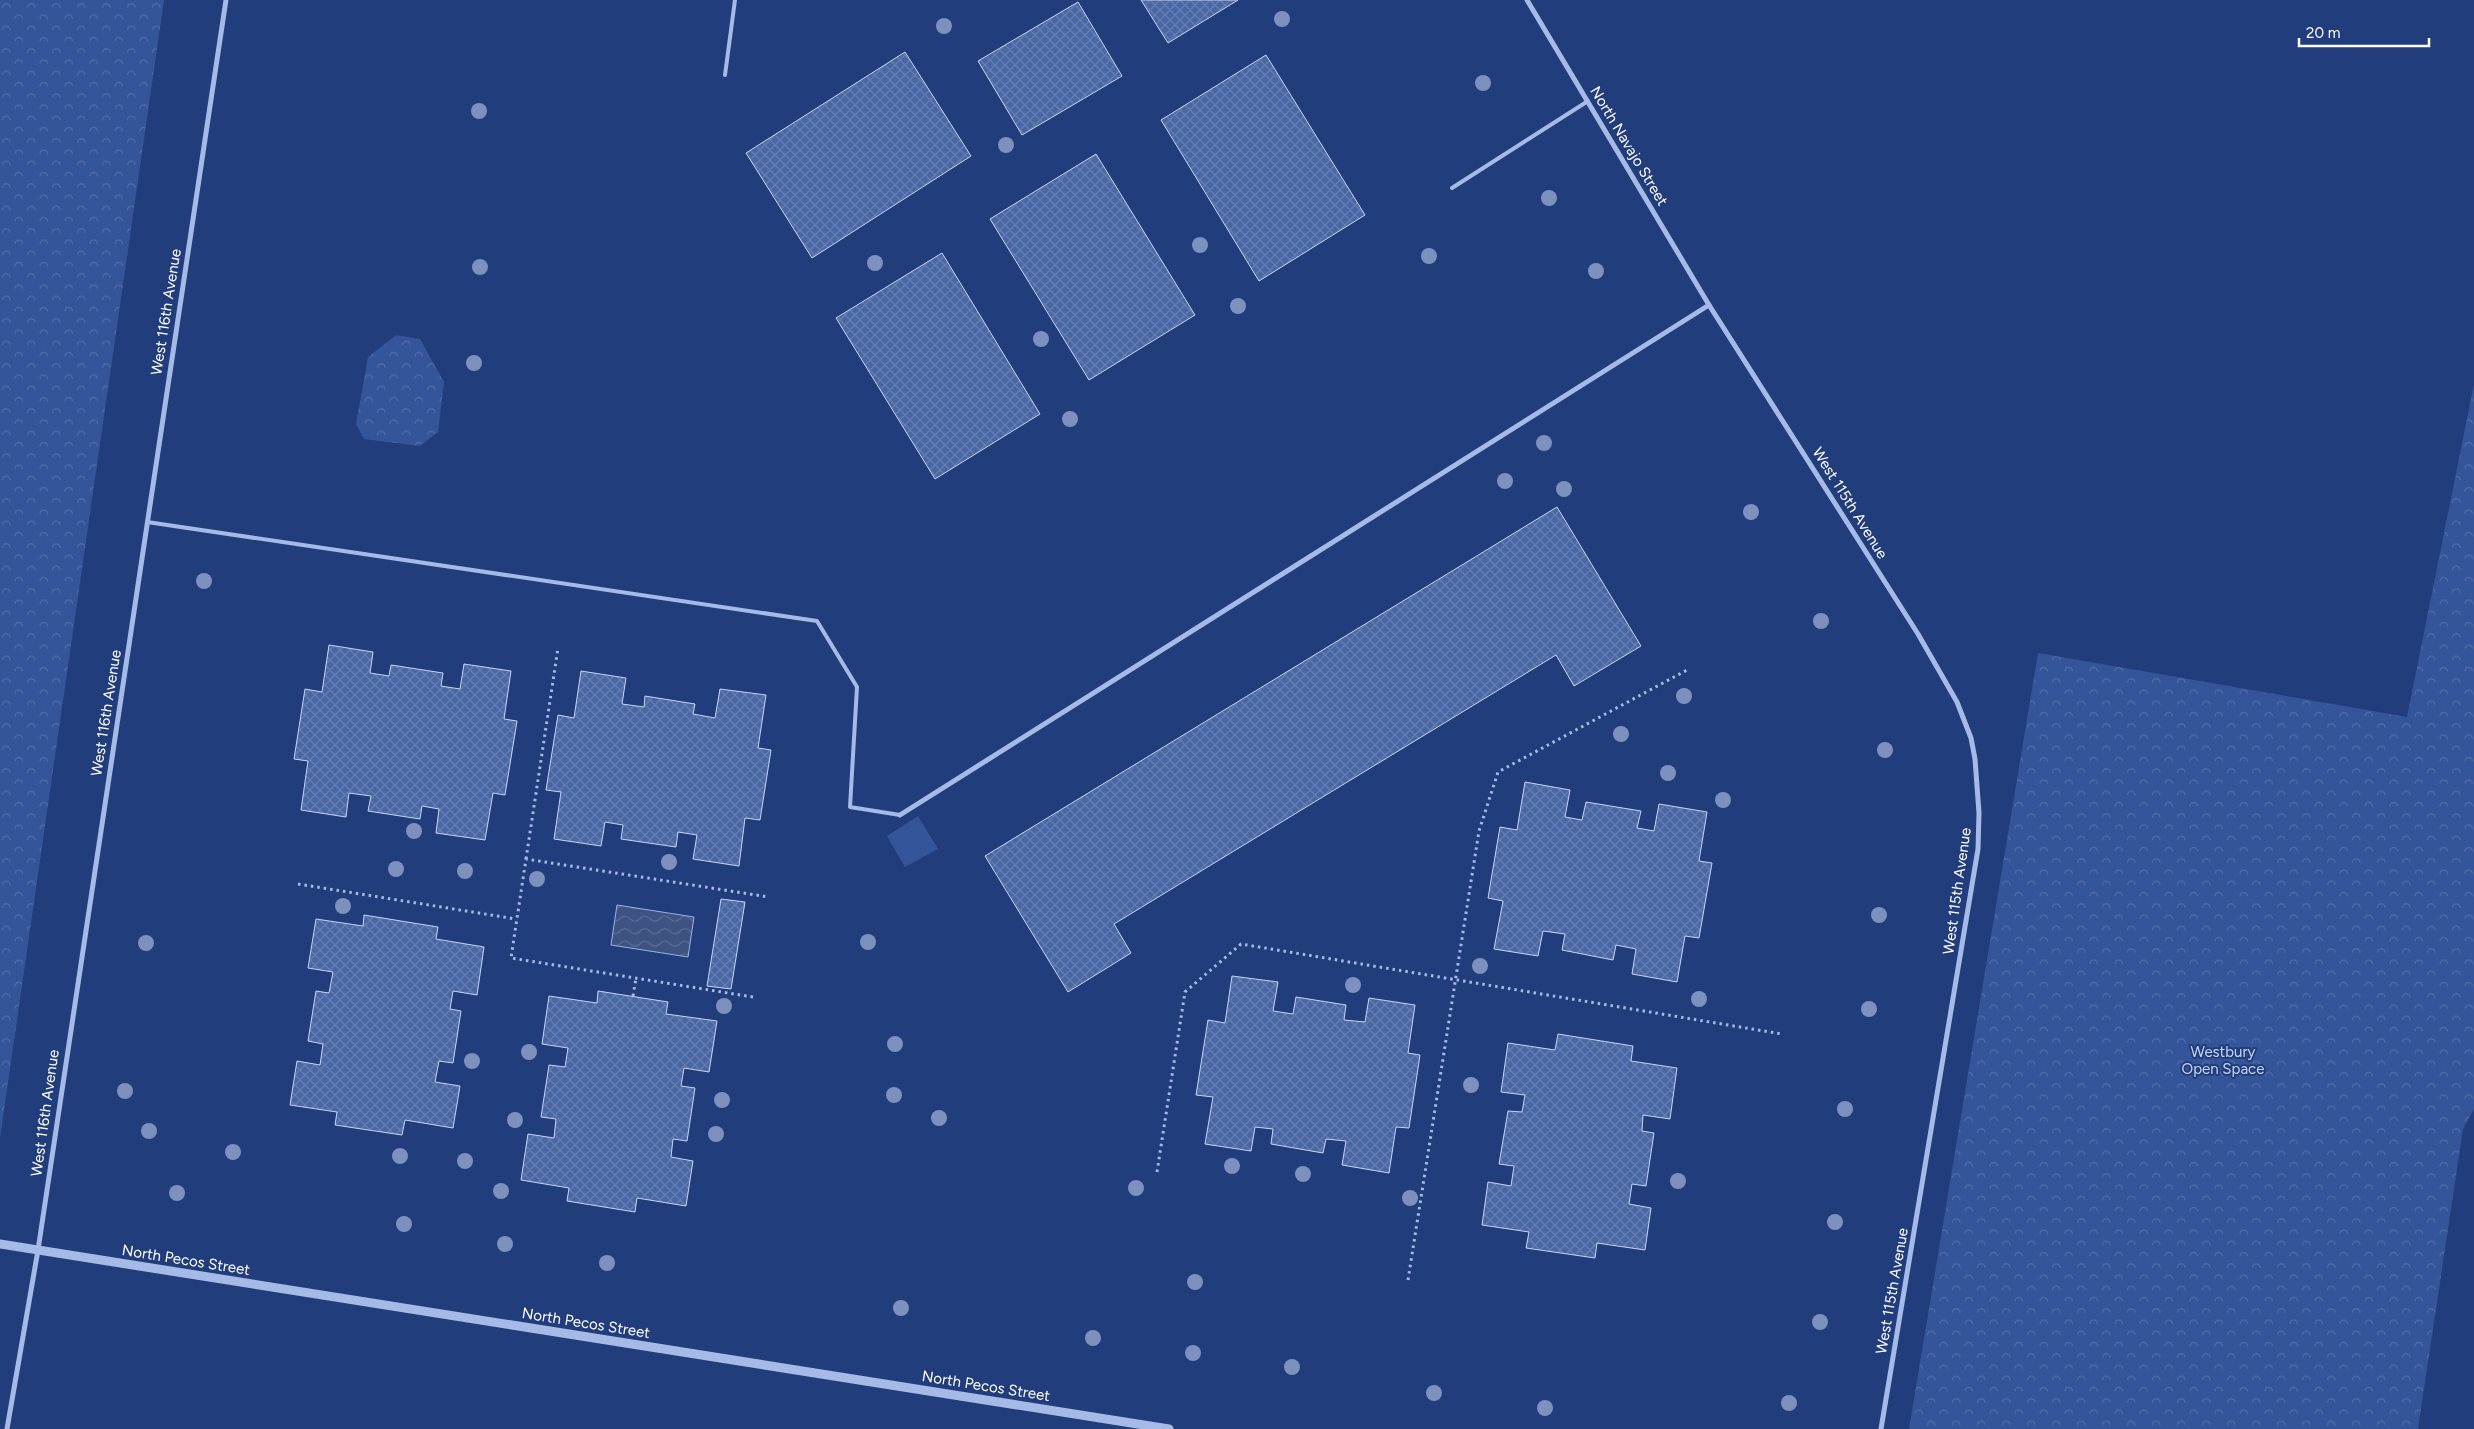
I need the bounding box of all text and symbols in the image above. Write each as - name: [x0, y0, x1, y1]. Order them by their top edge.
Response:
- scale bar: [2299, 15, 2429, 47]
- text: 20 m: [2306, 24, 2340, 42]
- street label: North Navajo Street: [1586, 83, 1672, 209]
- street label: West 116th Avenue: [147, 248, 185, 376]
- street label: West 115th Avenue: [1808, 444, 1892, 562]
- street label: West 116th Avenue: [87, 649, 125, 777]
- street label: West 115th Avenue: [1939, 826, 1975, 956]
- park label: Westbury Open Space: [2182, 1043, 2264, 1078]
- street label: West 116th Avenue: [27, 1049, 63, 1177]
- street label: West 115th Avenue: [1872, 1226, 1912, 1356]
- street label: North Pecos Street: [121, 1241, 252, 1279]
- street label: North Pecos Street: [521, 1304, 652, 1342]
- street label: North Pecos Street: [921, 1367, 1052, 1405]

